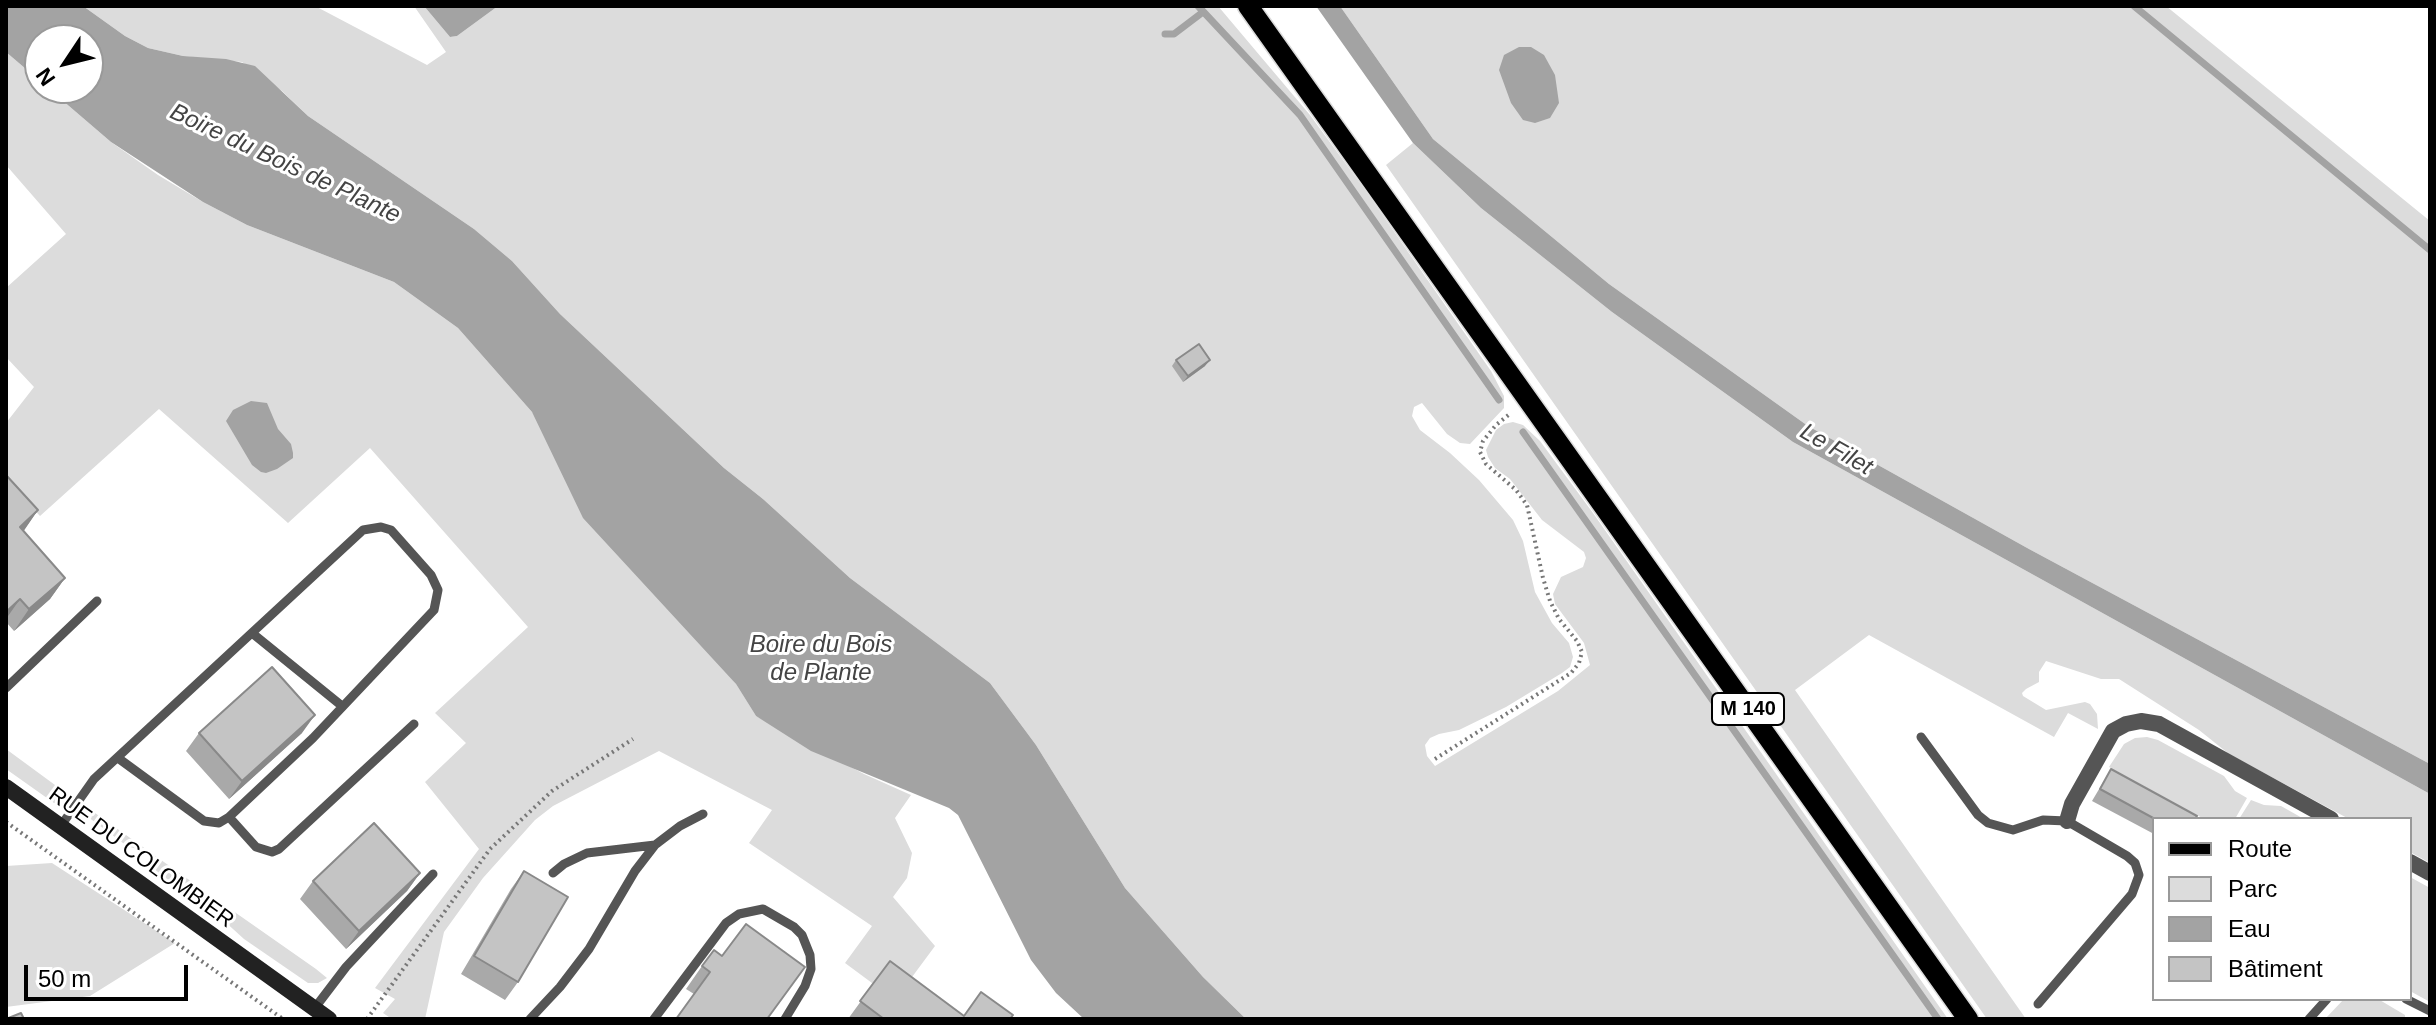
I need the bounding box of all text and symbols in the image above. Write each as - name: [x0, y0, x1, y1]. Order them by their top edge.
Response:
- north arrow: [24, 24, 104, 104]
- text: N: [31, 63, 60, 91]
- water label: Boire du Bois de Plante: [165, 98, 405, 230]
- water label: Le Filet: [1795, 418, 1877, 482]
- water label: Boire du Bois de Plante: [750, 631, 892, 687]
- road number: M 140: [1712, 693, 1784, 725]
- street label: RUE DU COLOMBIER: [43, 782, 239, 934]
- legend: [2152, 817, 2412, 1001]
- text: Route: [2228, 835, 2292, 862]
- text: Parc: [2228, 875, 2277, 902]
- text: Eau: [2228, 915, 2271, 942]
- scale bar: [28, 949, 192, 999]
- text: Bâtiment: [2228, 955, 2323, 982]
- text: 50 m: [38, 965, 91, 992]

